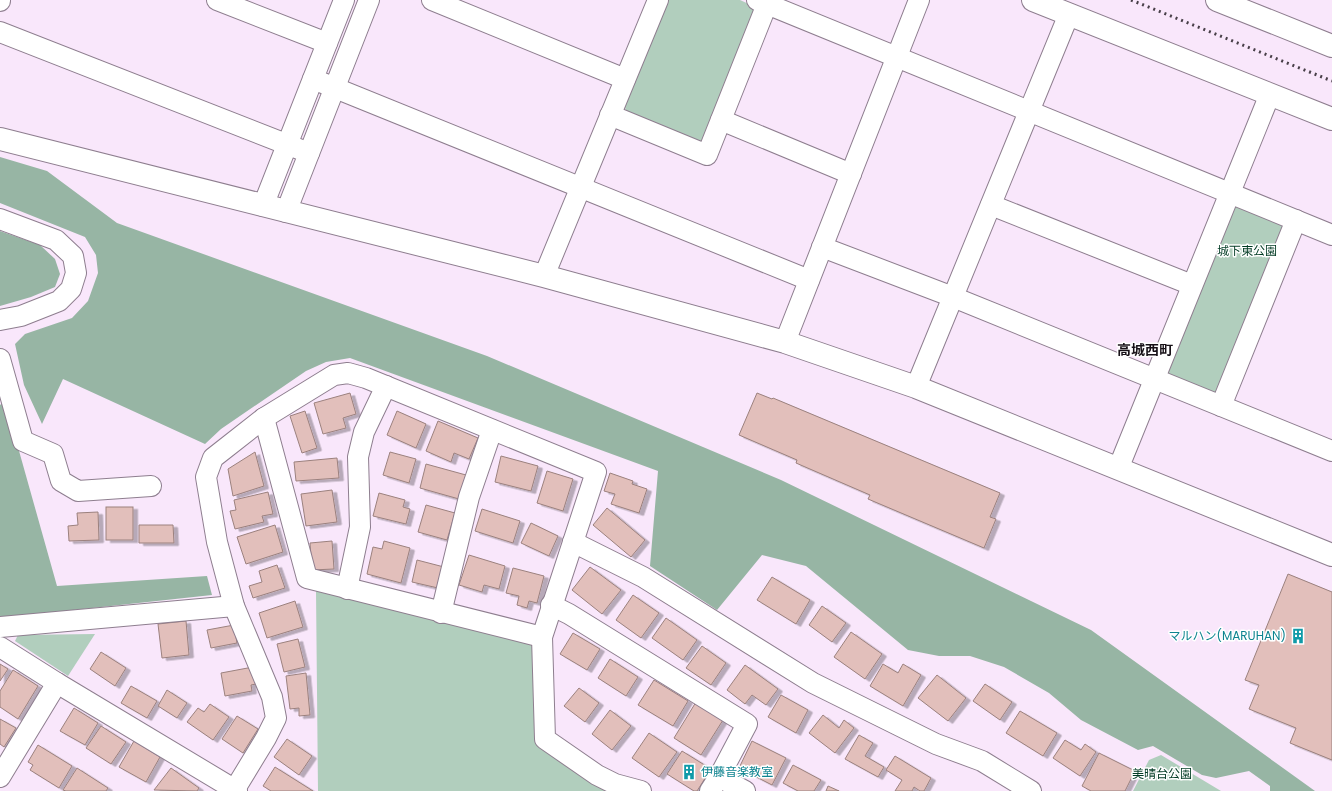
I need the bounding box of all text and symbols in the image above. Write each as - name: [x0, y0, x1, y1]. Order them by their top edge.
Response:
- park label: 城下東公園: [1217, 242, 1277, 259]
- district label: 高城西町: [1117, 340, 1173, 360]
- place label: マルハン(MARUHAN): [1168, 627, 1286, 644]
- building icon: マルハン(MARUHAN): [1289, 627, 1307, 645]
- building icon: 伊藤音楽教室: [680, 763, 698, 781]
- place label: 伊藤音楽教室: [701, 763, 773, 780]
- park label: 美晴台公園: [1132, 765, 1192, 782]

